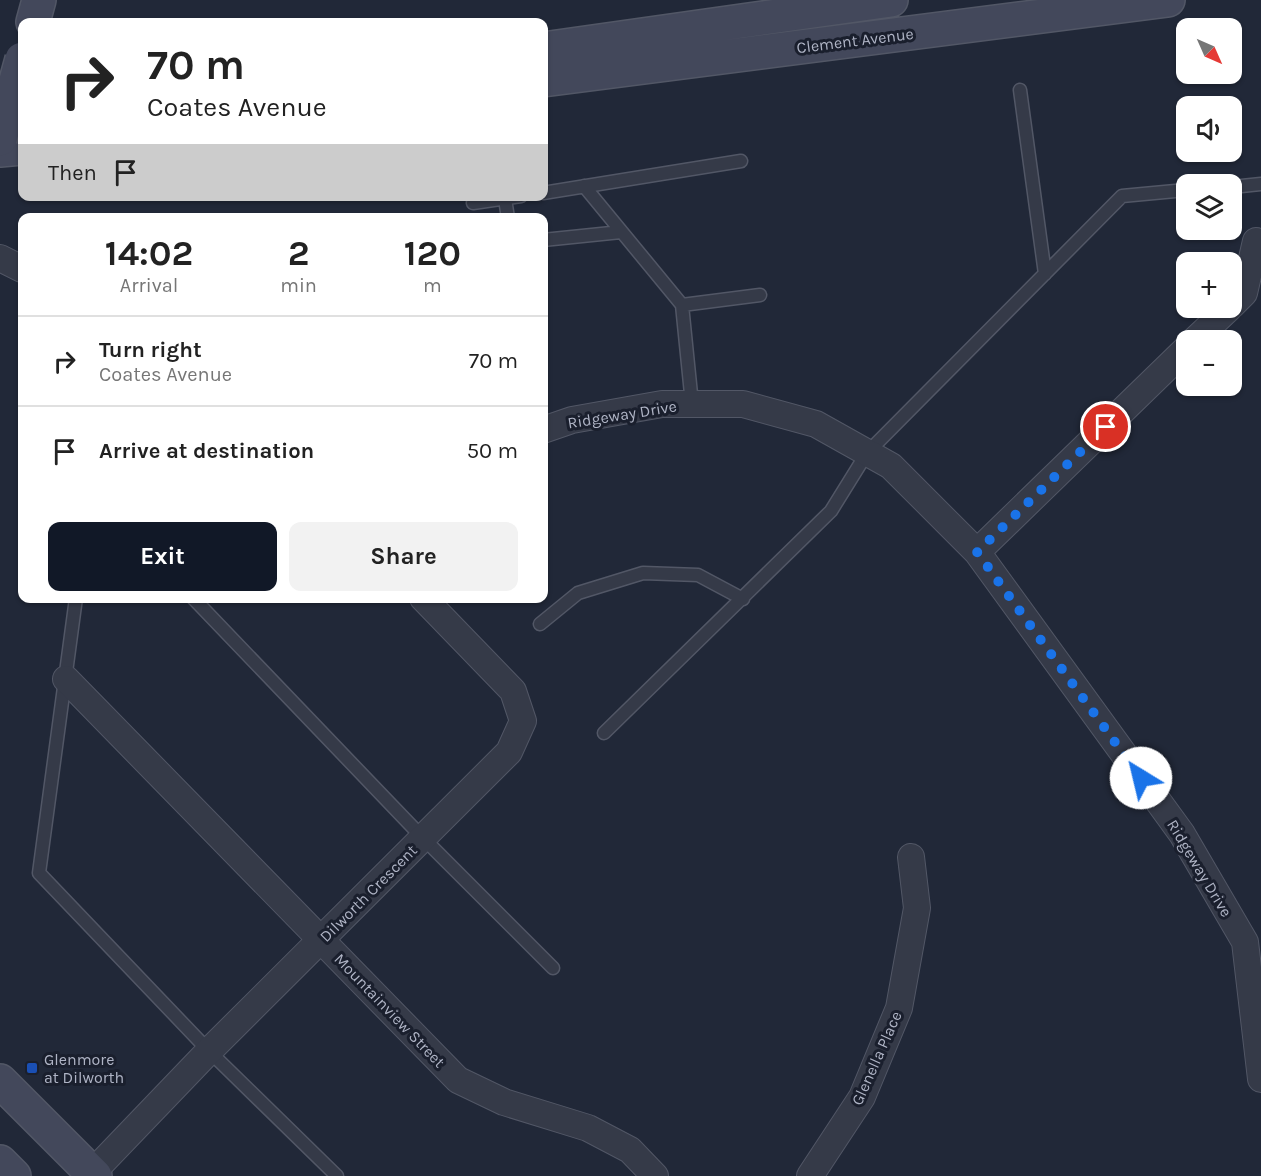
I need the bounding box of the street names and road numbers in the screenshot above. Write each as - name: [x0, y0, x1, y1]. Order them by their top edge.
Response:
- street label: Clement Avenue: [795, 24, 915, 57]
- street label: Ridgeway Drive: [566, 396, 678, 433]
- street label: Ridgeway Drive: [1163, 816, 1236, 920]
- street label: Dilworth Crescent: [316, 841, 421, 946]
- street label: Mountainview Street: [330, 949, 449, 1071]
- street label: Glenella Place: [847, 1008, 906, 1108]

